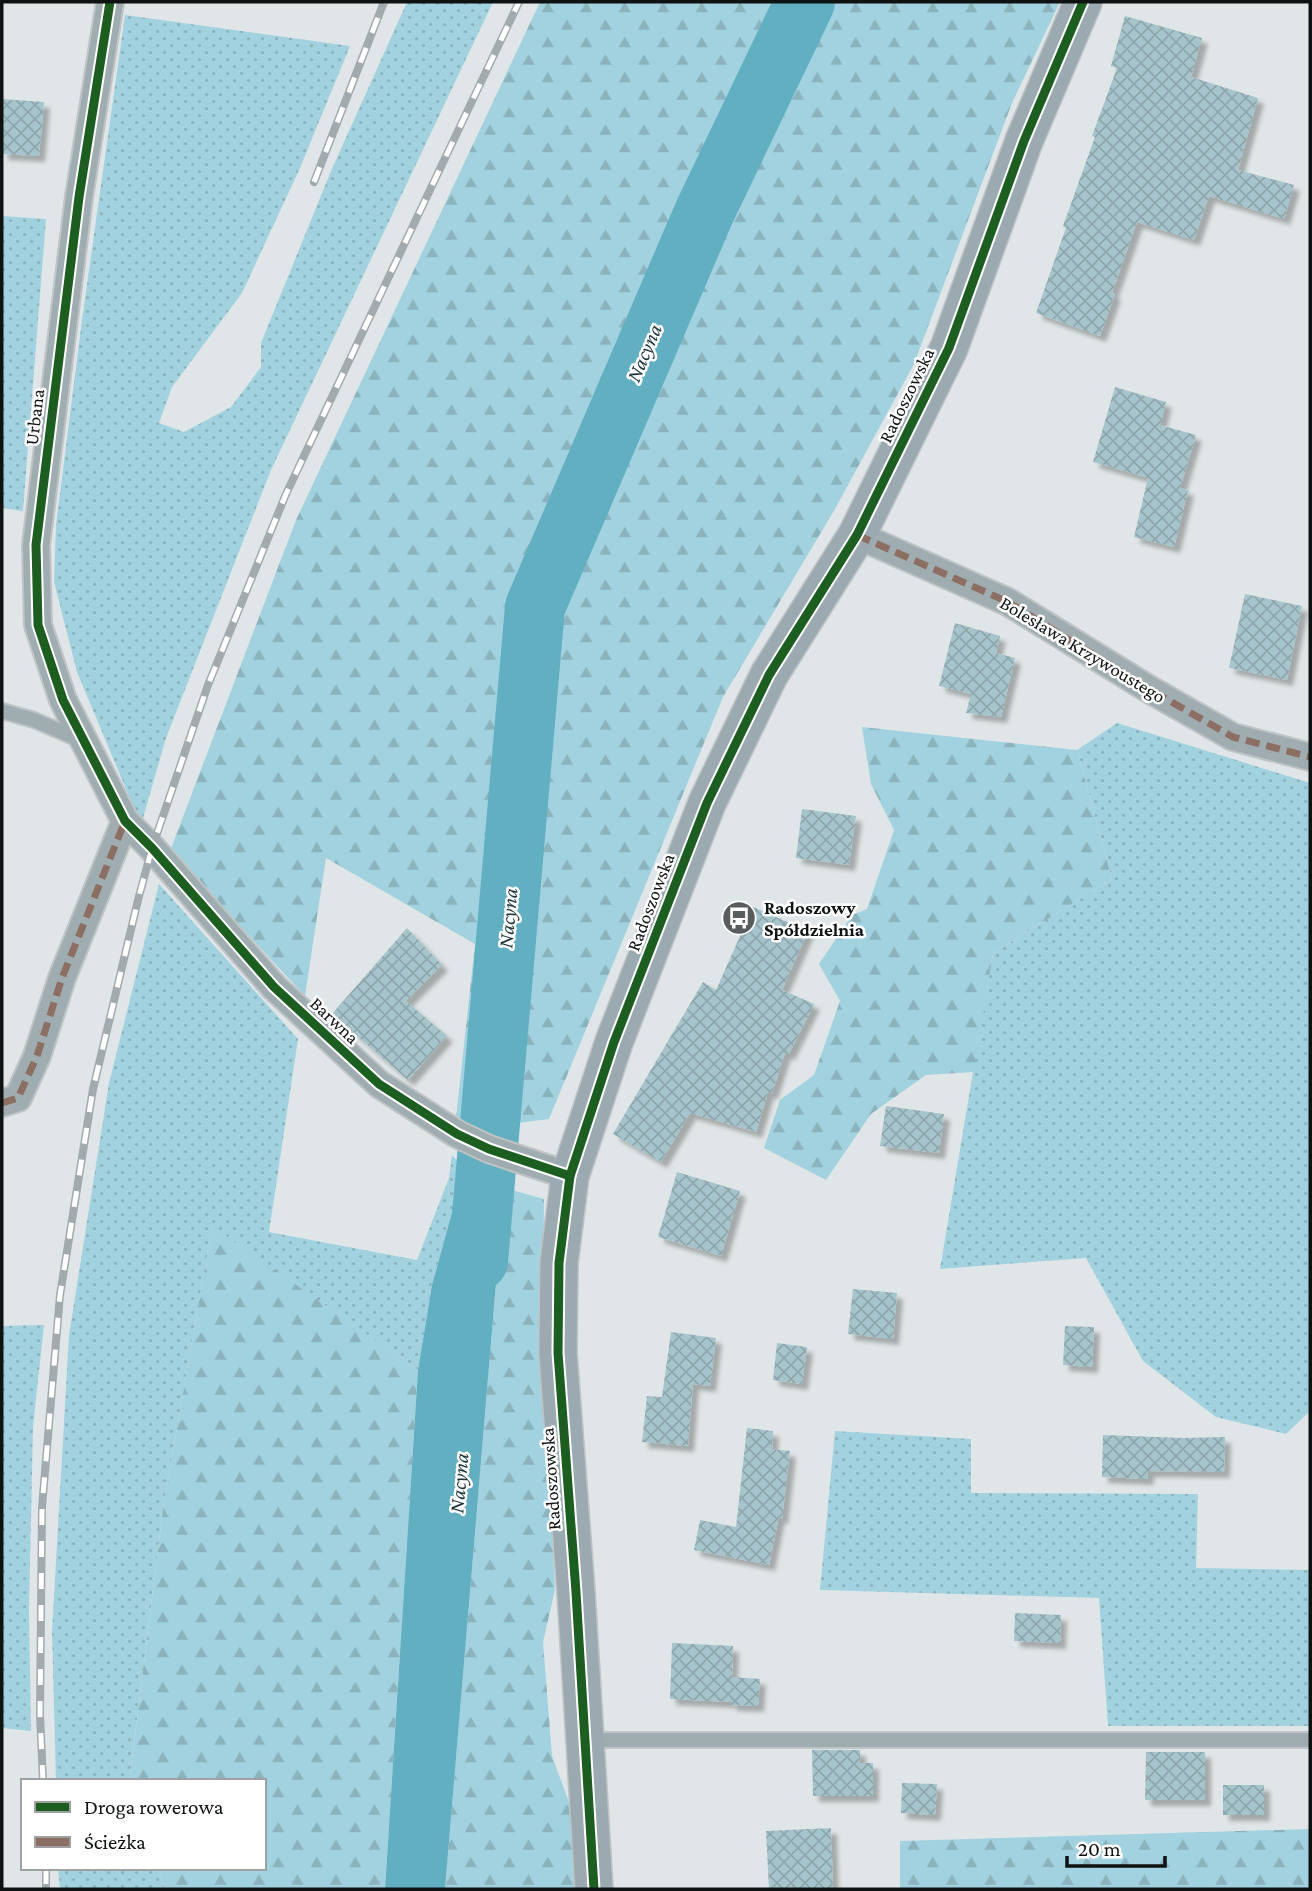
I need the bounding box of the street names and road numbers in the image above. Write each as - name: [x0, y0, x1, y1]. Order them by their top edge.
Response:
- street label: Radoszowska: [875, 344, 938, 446]
- street label: Urbana: [21, 388, 48, 446]
- street label: Bolesława Krzywoustego: [996, 592, 1169, 707]
- street label: Radoszowska: [622, 850, 679, 954]
- street label: Barwna: [306, 993, 364, 1048]
- street label: Radoszowska: [536, 1427, 565, 1531]

